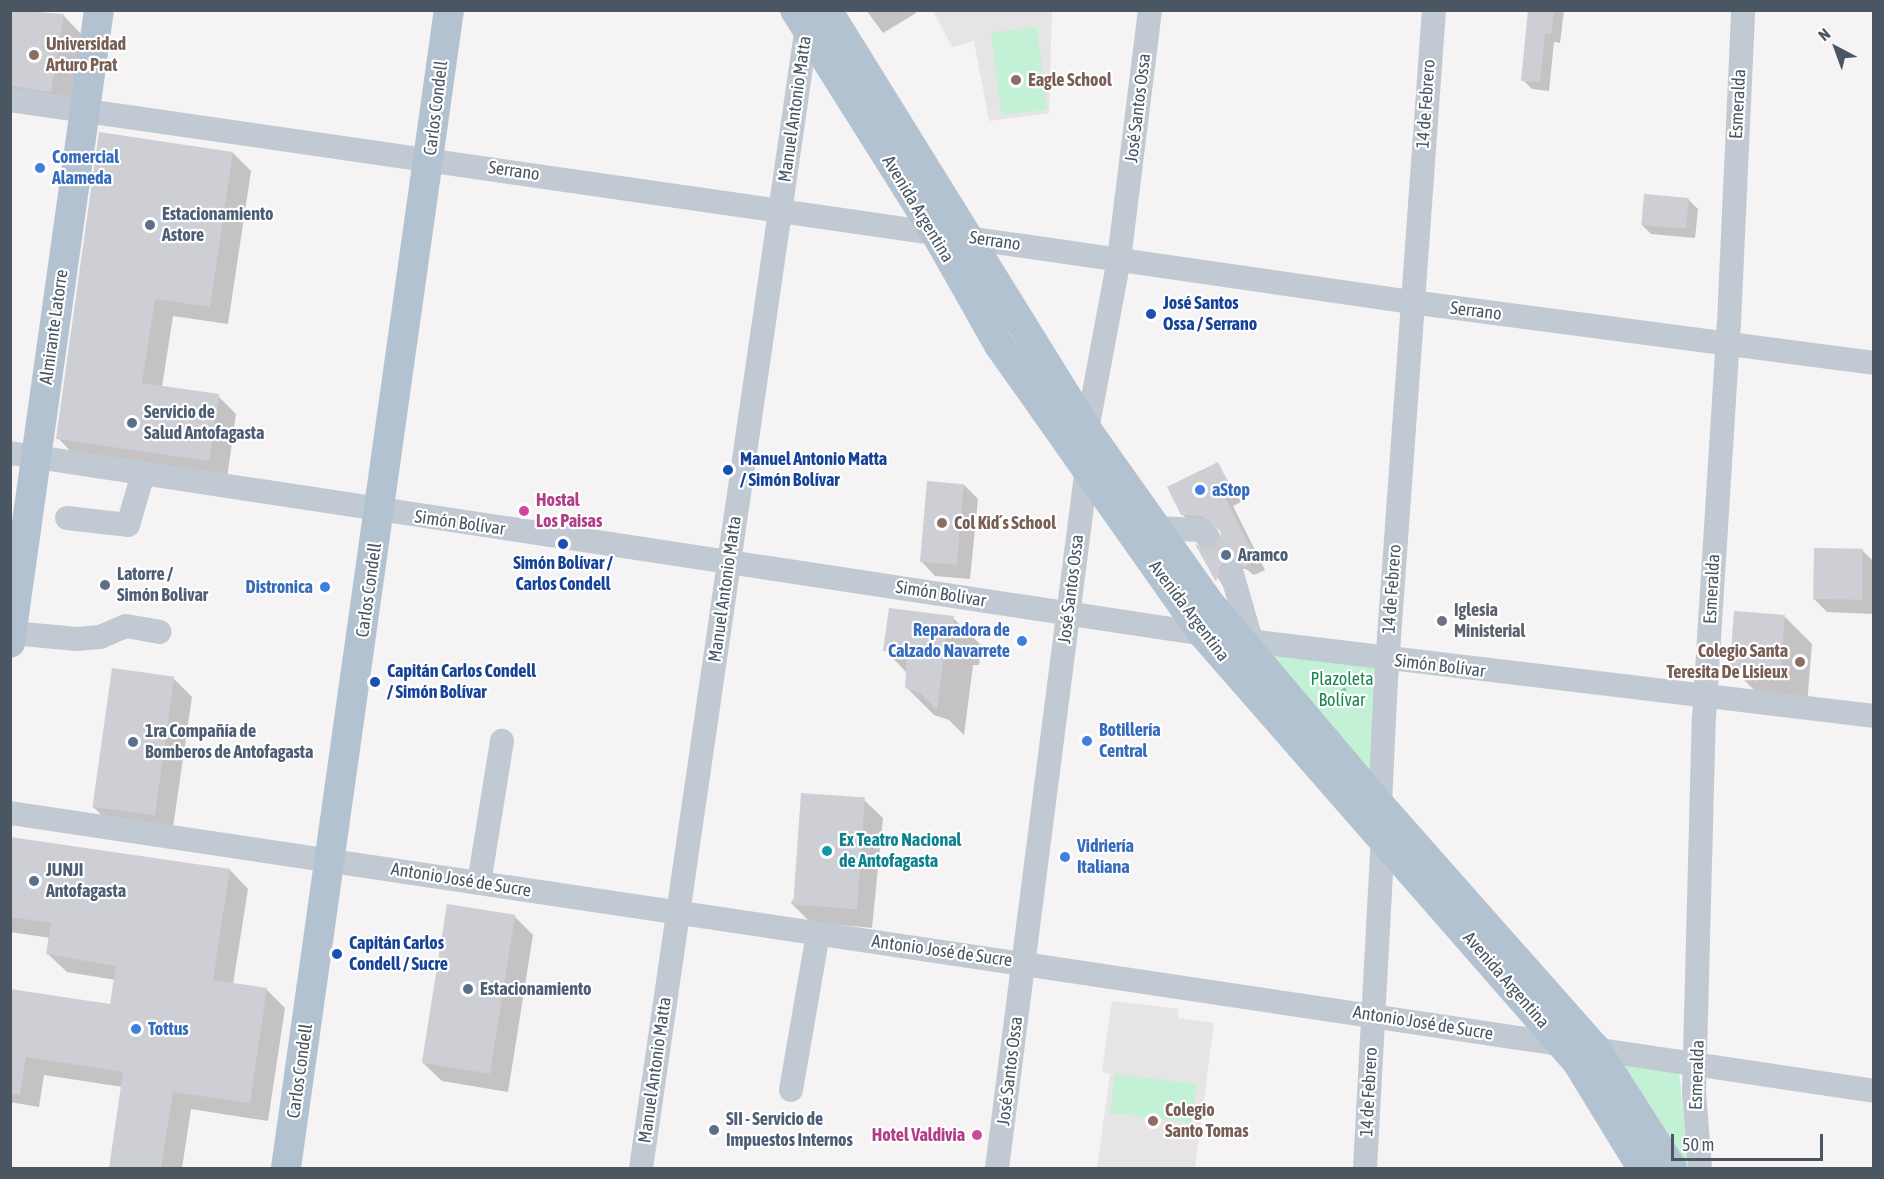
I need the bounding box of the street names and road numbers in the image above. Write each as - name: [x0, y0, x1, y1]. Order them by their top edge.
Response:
- street label: Manuel Antonio Matta: [774, 35, 816, 183]
- street label: José Santos Ossa: [1121, 52, 1155, 164]
- street label: Carlos Condell: [419, 59, 453, 157]
- street label: 14 de Febrero: [1412, 59, 1440, 149]
- street label: Esmeralda: [1725, 68, 1751, 140]
- street label: Avenida Argentina: [878, 152, 958, 266]
- street label: Serrano: [487, 157, 541, 185]
- street label: Serrano: [968, 227, 1022, 255]
- street label: Almirante Latorre: [35, 268, 73, 386]
- street label: Serrano: [1449, 297, 1503, 325]
- street label: Simón Bolívar: [413, 506, 507, 540]
- street label: Manuel Antonio Matta: [704, 515, 746, 663]
- street label: José Santos Ossa: [1054, 533, 1088, 645]
- street label: Carlos Condell: [352, 541, 386, 639]
- street label: 14 de Febrero: [1378, 544, 1406, 634]
- street label: Esmeralda: [1699, 553, 1725, 625]
- street label: Avenida Argentina: [1144, 556, 1234, 666]
- street label: Simón Bolívar: [894, 576, 988, 612]
- street label: Simón Bolívar: [1393, 650, 1487, 682]
- street label: Antonio José de Sucre: [389, 858, 533, 902]
- street label: Avenida Argentina: [1458, 927, 1554, 1033]
- street label: Antonio José de Sucre: [870, 930, 1014, 972]
- street label: Manuel Antonio Matta: [634, 996, 676, 1144]
- street label: Antonio José de Sucre: [1351, 1001, 1495, 1045]
- street label: José Santos Ossa: [993, 1015, 1027, 1127]
- street label: Carlos Condell: [283, 1022, 317, 1120]
- street label: Esmeralda: [1685, 1040, 1709, 1110]
- street label: 14 de Febrero: [1356, 1047, 1382, 1137]

